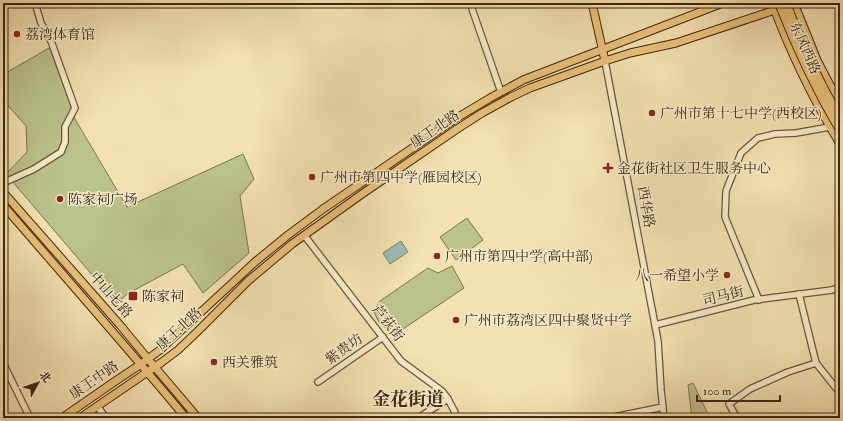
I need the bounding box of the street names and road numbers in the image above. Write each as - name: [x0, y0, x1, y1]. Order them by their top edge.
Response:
- street label: 东风西路: [786, 19, 824, 77]
- street label: 康王北路: [407, 106, 463, 152]
- street label: 西华路: [634, 185, 658, 229]
- street label: 中山七路: [86, 269, 136, 321]
- street label: 司马街: [701, 283, 745, 309]
- street label: 芦荻街: [368, 301, 408, 345]
- street label: 康王北路: [153, 304, 205, 354]
- street label: 紫贵坊: [322, 330, 366, 368]
- street label: 康王中路: [66, 357, 122, 403]

